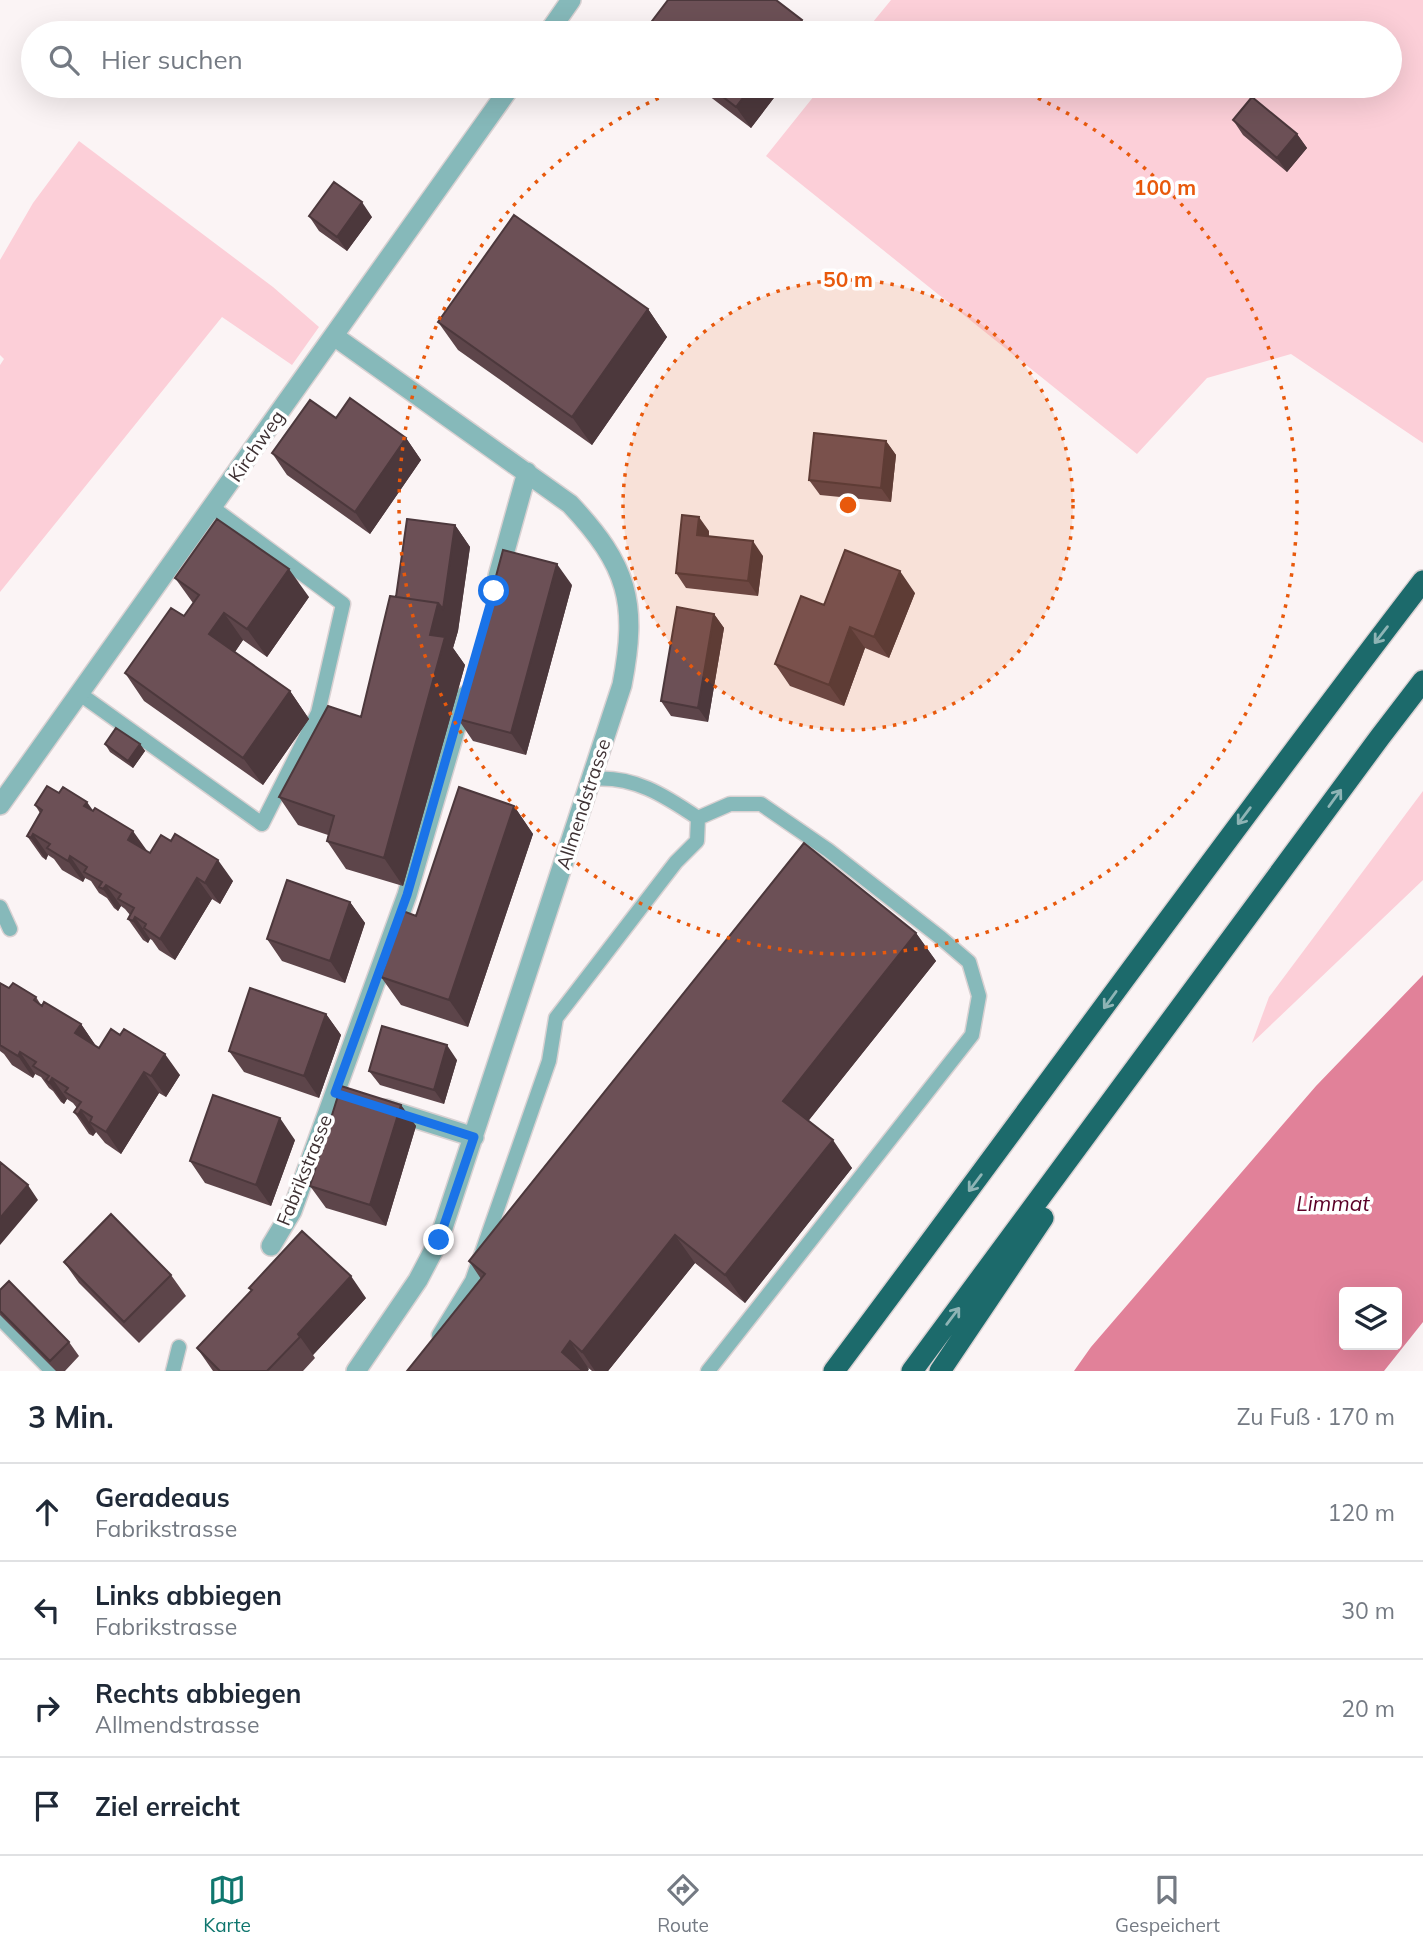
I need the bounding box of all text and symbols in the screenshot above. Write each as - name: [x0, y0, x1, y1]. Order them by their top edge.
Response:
- search box: [21, 21, 1402, 98]
- icon: search: [45, 41, 83, 79]
- text: Hier suchen: [101, 43, 243, 76]
- text: 100 m: [1134, 174, 1196, 200]
- text: 50 m: [823, 266, 873, 292]
- street label: Kirchweg: [223, 406, 289, 486]
- centre of rings: [836, 493, 860, 517]
- route start: [478, 575, 509, 606]
- one-way arrow: [1374, 625, 1389, 643]
- street label: Allmendstrasse: [551, 736, 615, 872]
- one-way arrow: [1327, 789, 1342, 808]
- one-way arrow: [1237, 806, 1252, 825]
- one-way arrow: [1103, 990, 1117, 1009]
- street label: Fabrikstrasse: [271, 1111, 337, 1229]
- one-way arrow: [968, 1173, 982, 1192]
- water label: Limmat: [1296, 1190, 1370, 1216]
- route end: [423, 1224, 454, 1255]
- map controls: [1339, 1287, 1402, 1350]
- button: layers: [1339, 1287, 1402, 1350]
- one-way arrow: [945, 1307, 960, 1326]
- text: 3 Min.: [28, 1398, 114, 1436]
- text: Zu Fuß · 170 m: [1237, 1402, 1395, 1431]
- text: Geradeaus: [95, 1481, 230, 1514]
- icon: ahead: [28, 1493, 66, 1531]
- text: 120 m: [1327, 1498, 1395, 1527]
- text: Fabrikstrasse: [95, 1514, 237, 1543]
- text: Links abbiegen: [95, 1579, 282, 1612]
- icon: left: [28, 1591, 66, 1629]
- text: 30 m: [1341, 1596, 1395, 1625]
- text: Fabrikstrasse: [95, 1612, 237, 1641]
- text: Rechts abbiegen: [95, 1677, 301, 1710]
- icon: right: [28, 1689, 66, 1727]
- text: 20 m: [1341, 1694, 1395, 1723]
- text: Allmendstrasse: [95, 1710, 260, 1739]
- icon: arrive: [28, 1787, 66, 1825]
- text: Ziel erreicht: [95, 1790, 240, 1823]
- tab: Karte: [203, 1871, 251, 1937]
- tab: Route: [657, 1871, 709, 1937]
- tab: Gespeichert: [1115, 1871, 1220, 1937]

